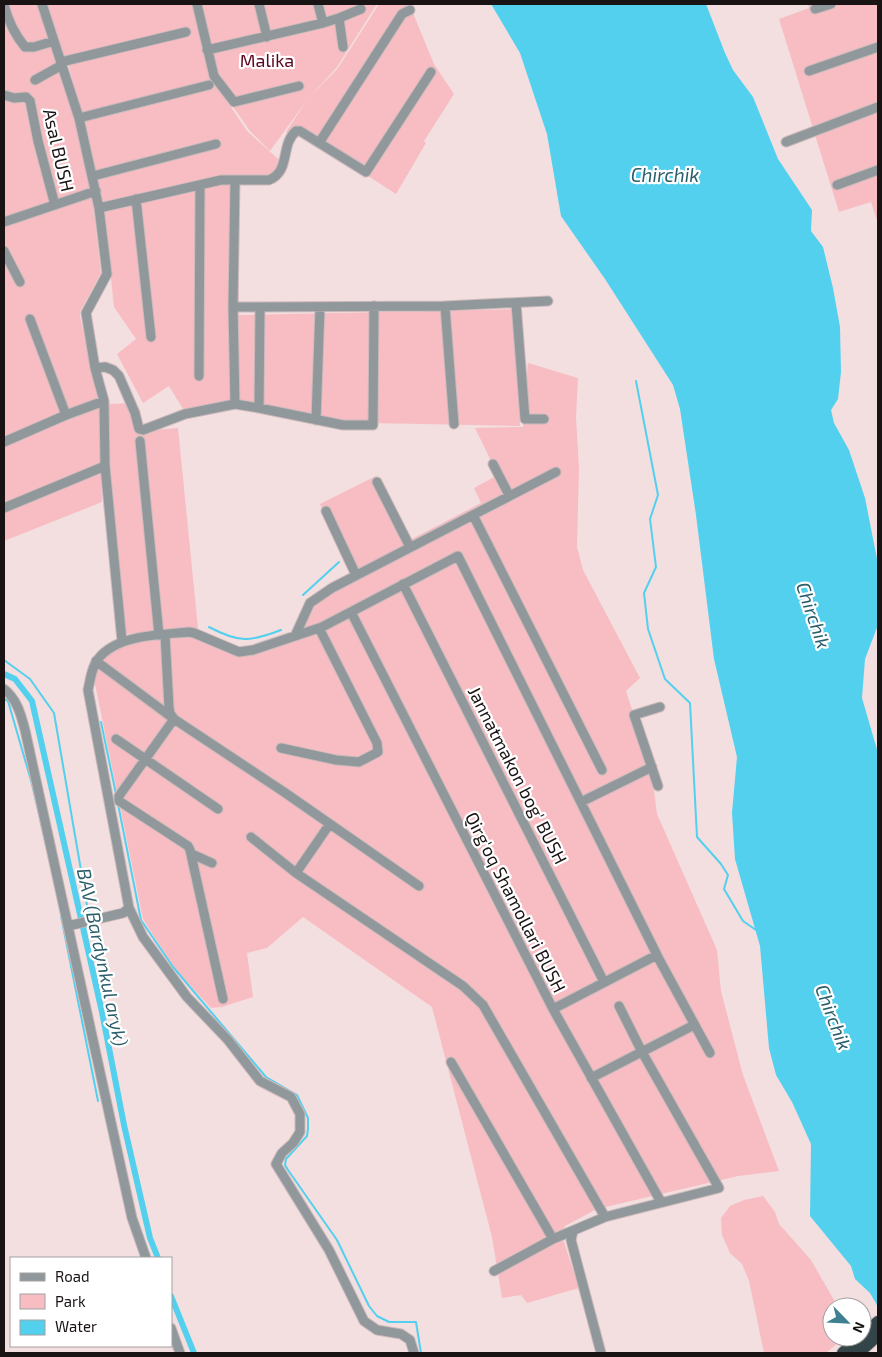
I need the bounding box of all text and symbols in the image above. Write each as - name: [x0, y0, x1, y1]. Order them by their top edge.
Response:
- park label: Malika: [240, 49, 294, 71]
- street label: Asal BUSH: [39, 106, 79, 194]
- water label: Chirchik: [631, 163, 699, 186]
- water label: Chirchik: [792, 579, 836, 651]
- street label: Jannatmakon bog' BUSH: [464, 683, 572, 867]
- street label: Qirg'oq Shamollari BUSH: [461, 808, 571, 996]
- water label: BAV (Bardynkul aryk): [72, 866, 133, 1049]
- water label: Chirchik: [811, 981, 857, 1053]
- legend: [10, 1257, 172, 1347]
- text: Road: [55, 1267, 90, 1285]
- text: Park: [55, 1292, 86, 1310]
- north arrow: [822, 1297, 872, 1347]
- text: Water: [55, 1317, 97, 1335]
- text: N: [850, 1319, 869, 1336]

